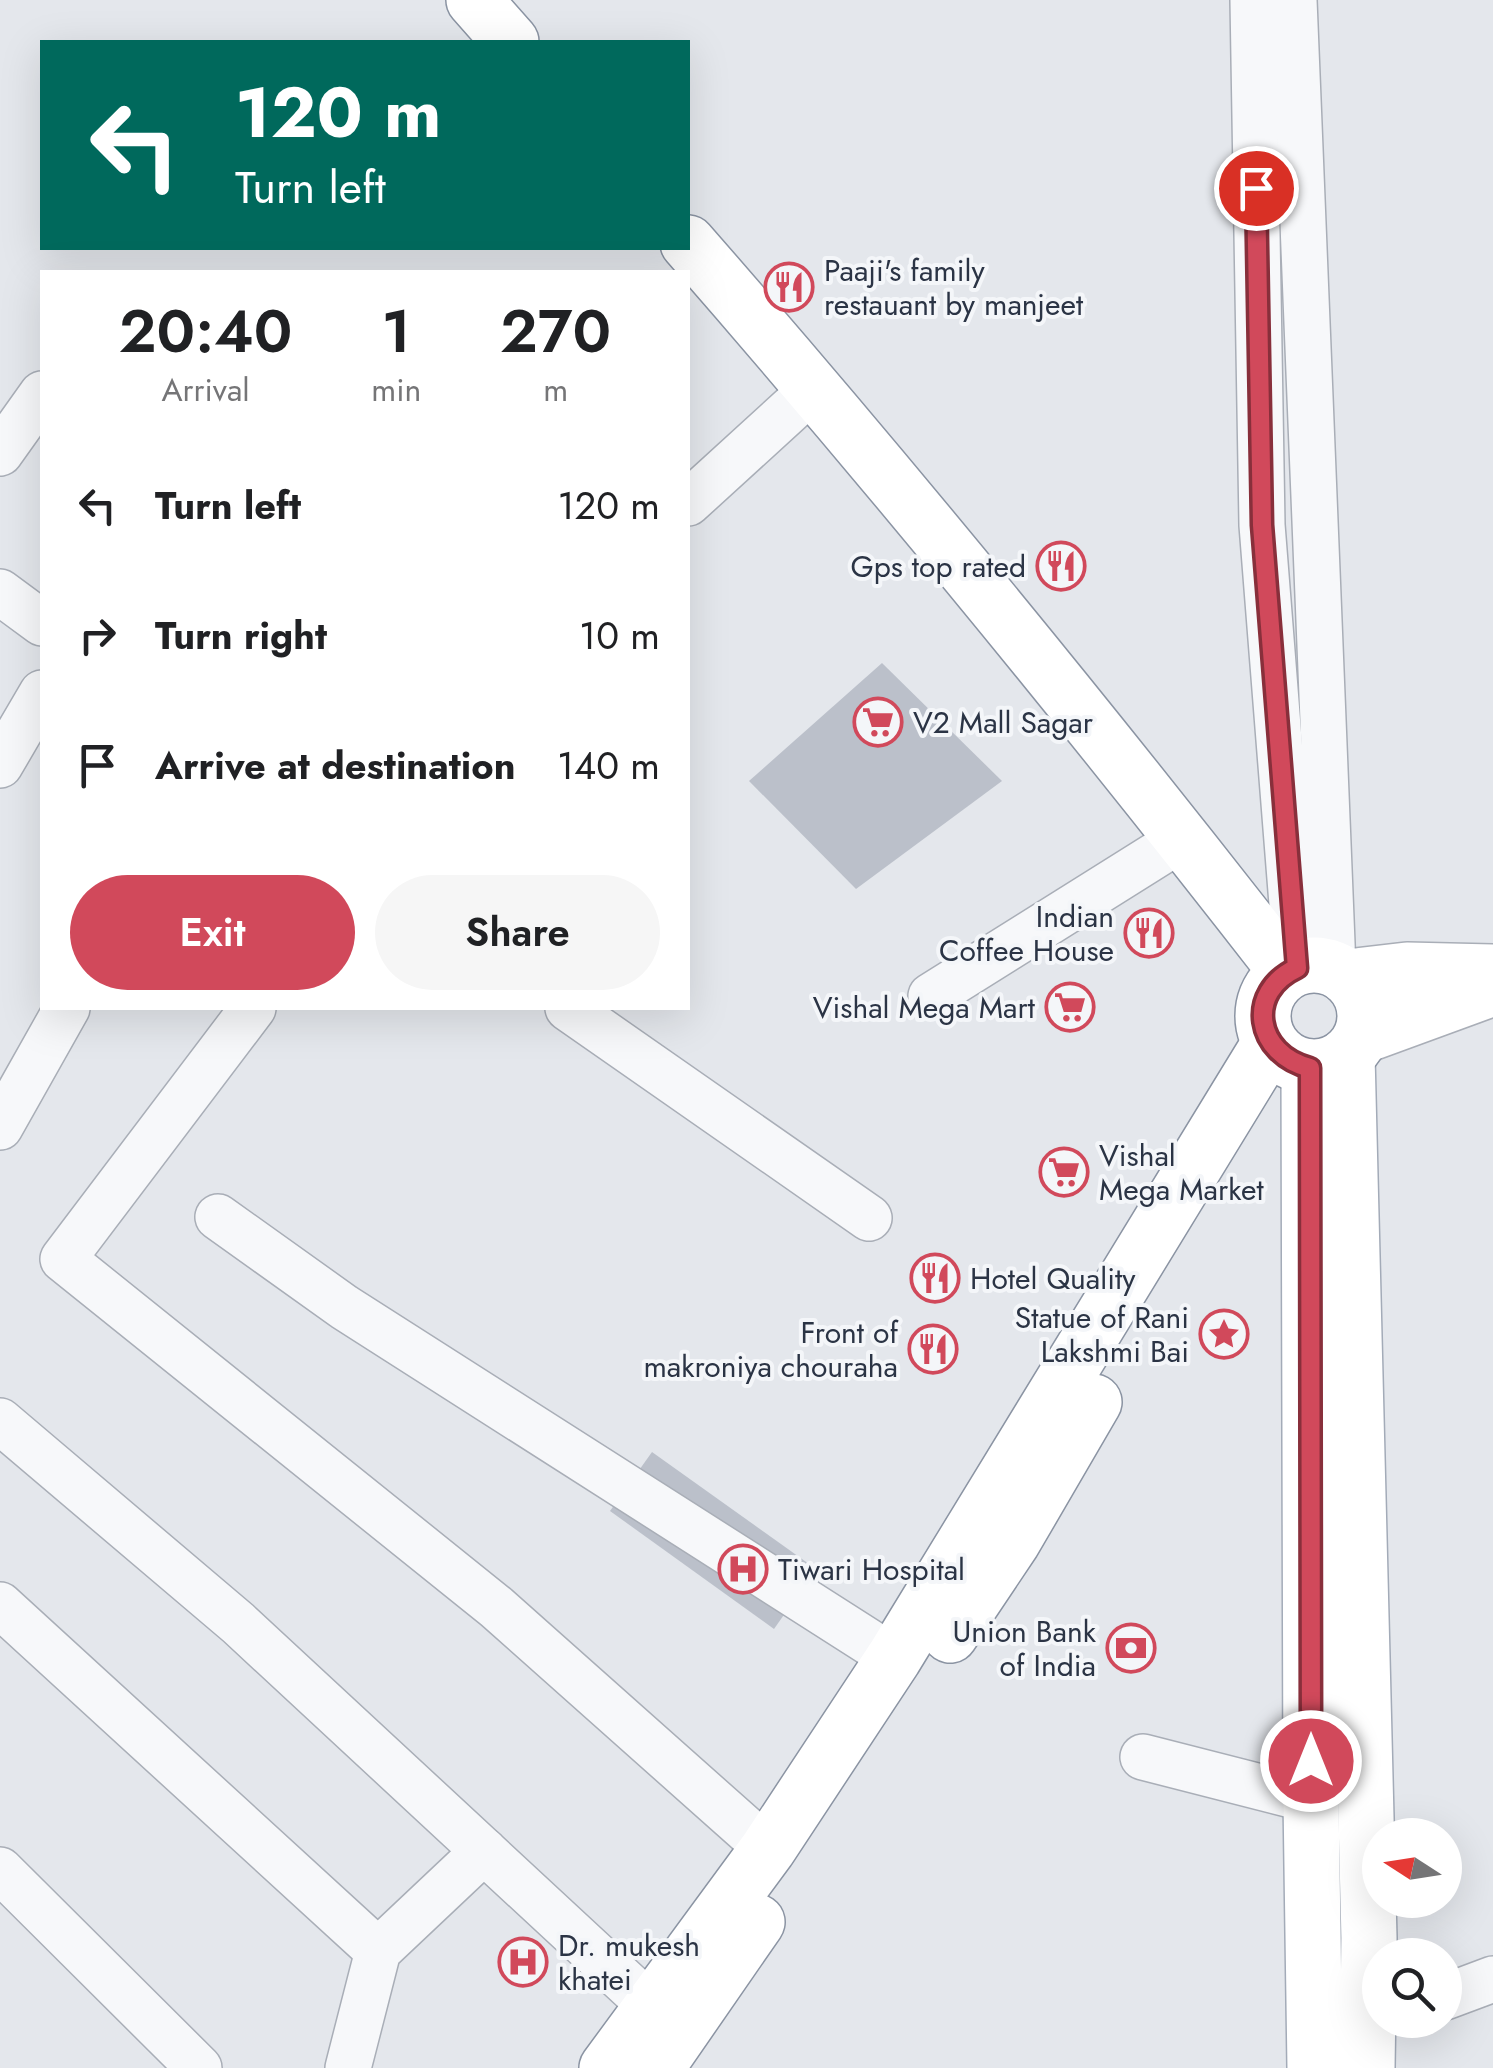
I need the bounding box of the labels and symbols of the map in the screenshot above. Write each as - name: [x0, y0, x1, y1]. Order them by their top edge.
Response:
- pin: [1214, 146, 1299, 231]
- place label: Paaji's family restauant by manjeet: [824, 249, 1084, 326]
- restaurant icon: Paaji's family restauant by manjeet: [763, 261, 815, 313]
- restaurant icon: Gps top rated: [1035, 540, 1087, 592]
- place label: Gps top rated: [850, 545, 1026, 588]
- supermarket icon: V2 Mall Sagar: [852, 696, 904, 748]
- place label: V2 Mall Sagar: [913, 701, 1094, 744]
- place label: Indian Coffee House: [939, 895, 1114, 972]
- restaurant icon: Indian Coffee House: [1123, 907, 1175, 959]
- supermarket icon: Vishal Mega Mart: [1044, 981, 1096, 1033]
- place label: Vishal Mega Mart: [813, 986, 1036, 1029]
- place label: Vishal Mega Market: [1099, 1134, 1264, 1211]
- supermarket icon: Vishal Mega Market: [1038, 1146, 1090, 1198]
- restaurant icon: Hotel Quality: [909, 1252, 961, 1304]
- place label: Hotel Quality: [970, 1257, 1136, 1300]
- place label: Statue of Rani Lakshmi Bai: [1015, 1296, 1189, 1373]
- place icon: Statue of Rani Lakshmi Bai: [1198, 1308, 1250, 1360]
- place label: Front of makroniya chouraha: [643, 1311, 899, 1388]
- restaurant icon: Front of makroniya chouraha: [907, 1323, 959, 1375]
- hospital icon: Tiwari Hospital: [717, 1543, 769, 1595]
- place label: Tiwari Hospital: [778, 1548, 965, 1591]
- place label: Union Bank of India: [952, 1610, 1097, 1687]
- bank icon: Union Bank of India: [1105, 1622, 1157, 1674]
- position arrow: [1259, 1709, 1363, 1813]
- north arrow: [1362, 1818, 1462, 1918]
- place label: Dr. mukesh khatei: [558, 1924, 700, 2001]
- hospital icon: Dr. mukesh khatei: [497, 1936, 549, 1988]

